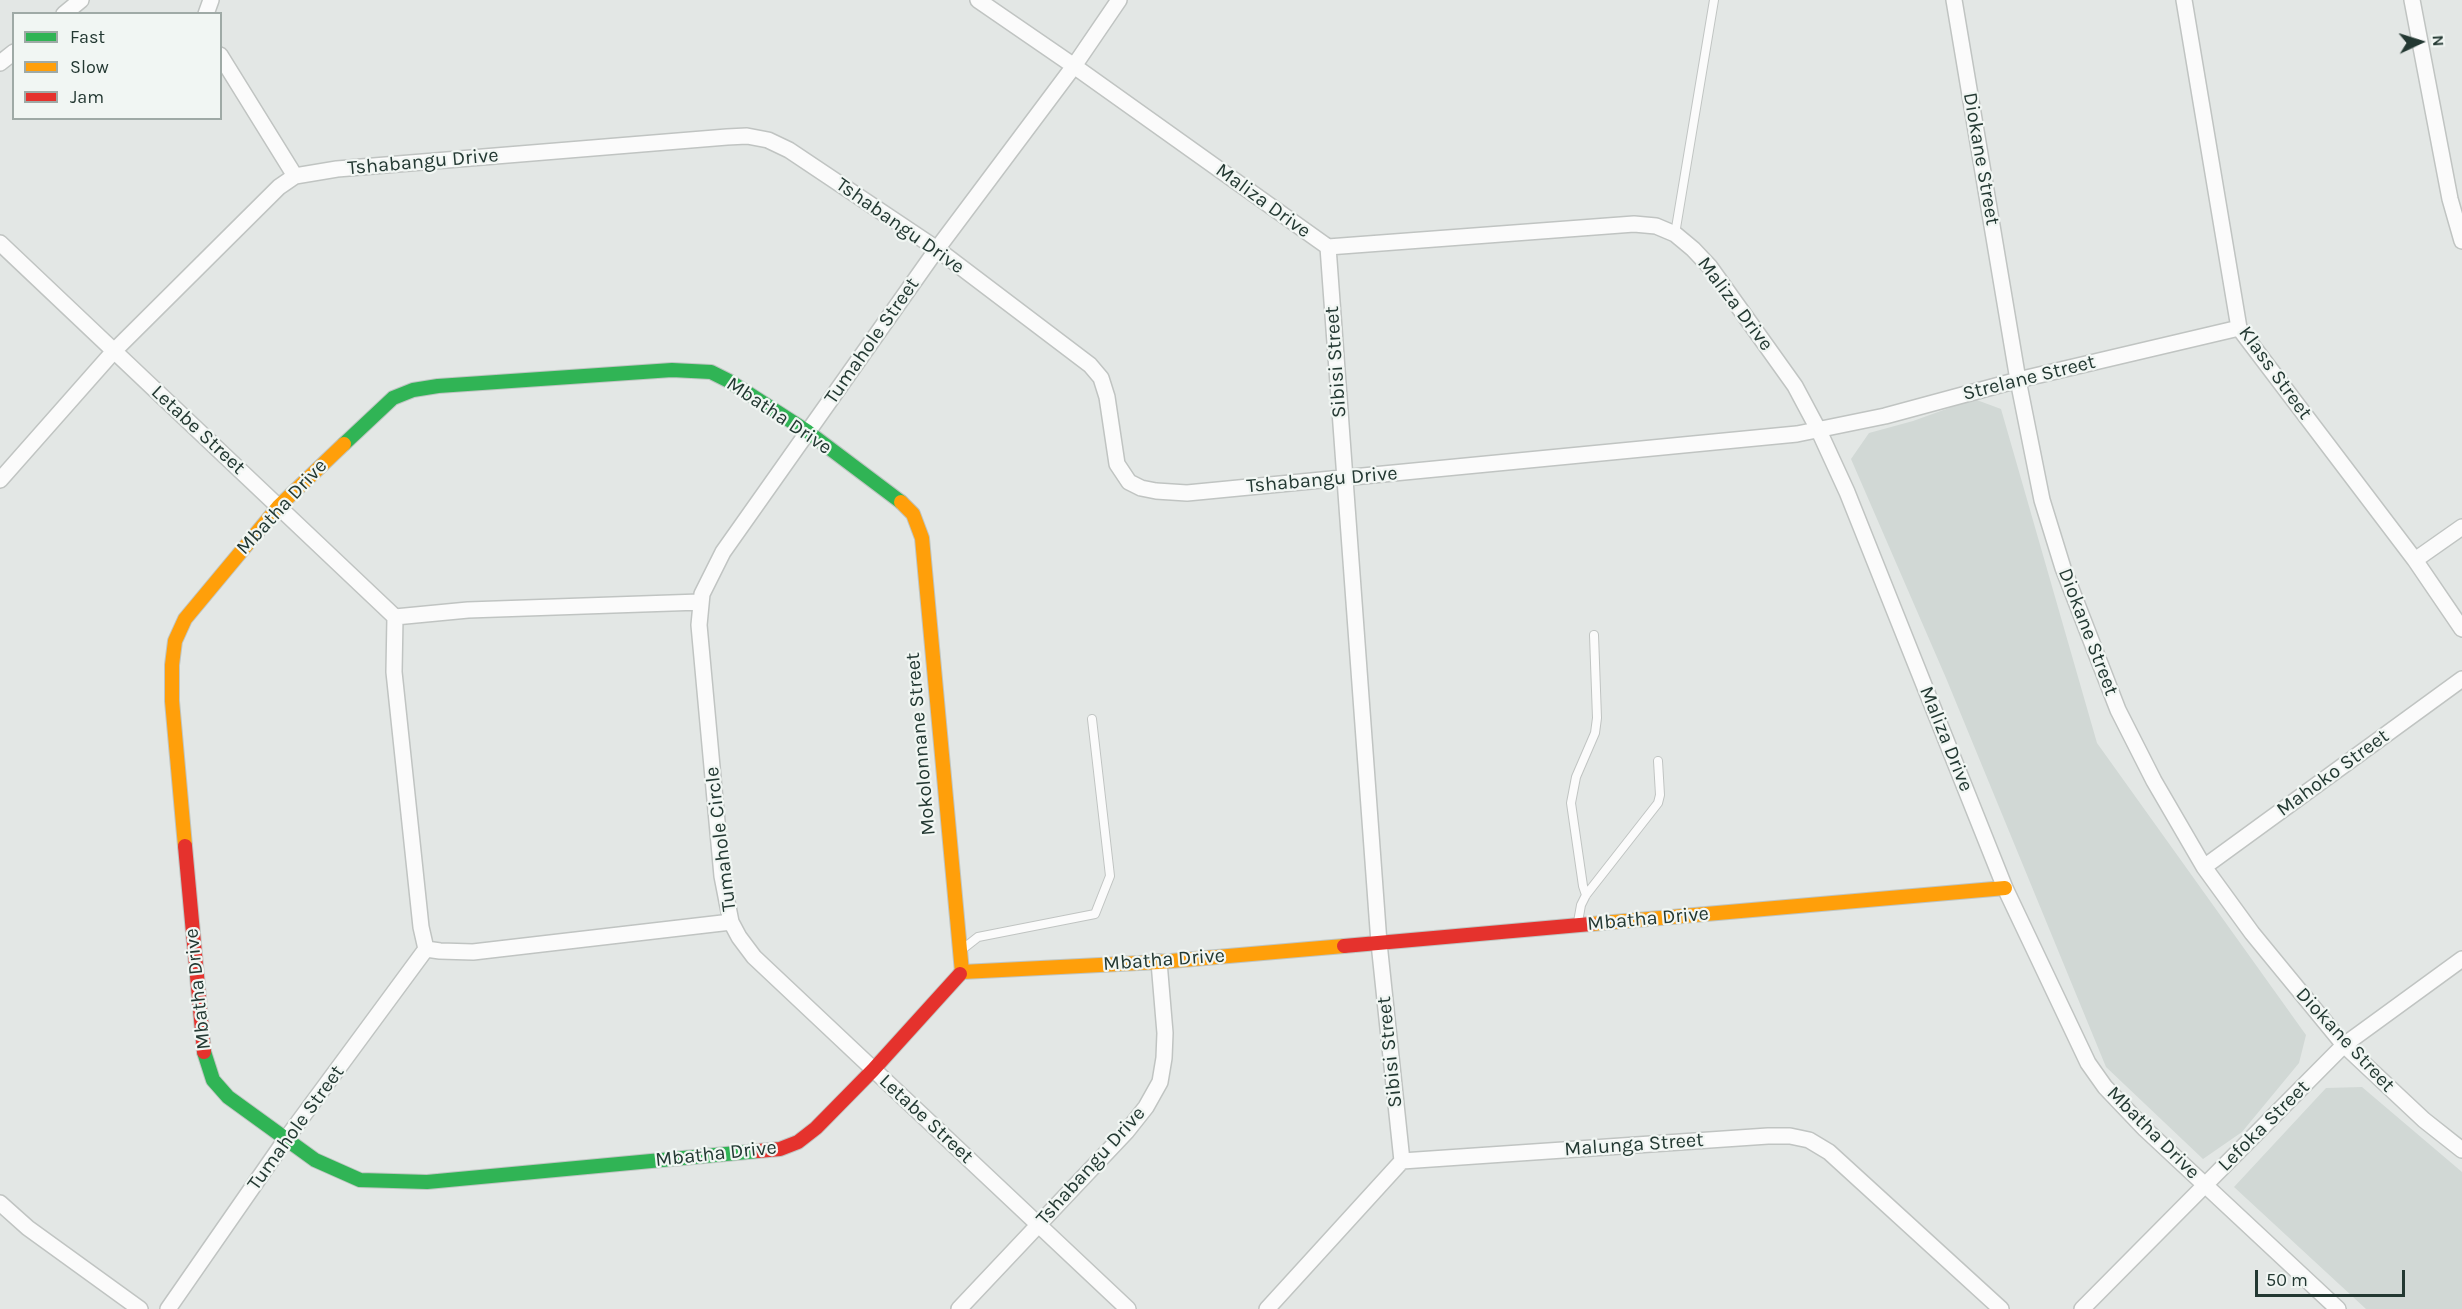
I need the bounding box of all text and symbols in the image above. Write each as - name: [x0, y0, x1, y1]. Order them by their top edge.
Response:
- legend: [12, 12, 222, 120]
- north arrow: [2390, 12, 2450, 72]
- text: Fast: [70, 26, 105, 48]
- text: N: [2429, 34, 2448, 47]
- text: Slow: [70, 56, 109, 78]
- text: Jam: [70, 86, 104, 108]
- street label: Diokane Street: [1958, 91, 2004, 227]
- street label: Tshabangu Drive: [347, 143, 499, 181]
- street label: Maliza Drive: [1211, 159, 1315, 243]
- street label: Tshabangu Drive: [831, 173, 969, 279]
- street label: Maliza Drive: [1692, 252, 1778, 356]
- street label: Tumahole Street: [819, 273, 925, 409]
- street label: Sibisi Street: [1320, 305, 1352, 419]
- street label: Klass Street: [2233, 322, 2317, 424]
- street label: Strelane Street: [1960, 350, 2098, 406]
- street label: Mbatha Drive: [722, 372, 836, 460]
- street label: Letabe Street: [146, 380, 250, 480]
- street label: Mbatha Drive: [232, 454, 332, 560]
- street label: Tshabangu Drive: [1246, 461, 1398, 499]
- street label: Diokane Street: [2053, 565, 2123, 699]
- street label: Mokolonnane Street: [901, 651, 941, 837]
- street label: Maliza Drive: [1914, 683, 1978, 795]
- street label: Mahoko Street: [2272, 724, 2394, 822]
- street label: Tumahole Circle: [700, 765, 742, 913]
- street label: Mbatha Drive: [1586, 902, 1710, 936]
- street label: Mbatha Drive: [180, 927, 216, 1051]
- street label: Mbatha Drive: [1102, 944, 1226, 976]
- street label: Diokane Street: [2290, 983, 2400, 1097]
- street label: Sibisi Street: [1372, 995, 1408, 1109]
- street label: Tumahole Street: [243, 1061, 349, 1195]
- street label: Letabe Street: [874, 1069, 978, 1169]
- street label: Lefoka Street: [2213, 1075, 2315, 1177]
- street label: Mbatha Drive: [2101, 1081, 2205, 1185]
- street label: Tshabangu Drive: [1031, 1102, 1151, 1230]
- street label: Malunga Street: [1563, 1128, 1705, 1162]
- street label: Mbatha Drive: [654, 1136, 778, 1172]
- scale bar: [2258, 1258, 2408, 1296]
- text: 50 m: [2266, 1269, 2308, 1291]

